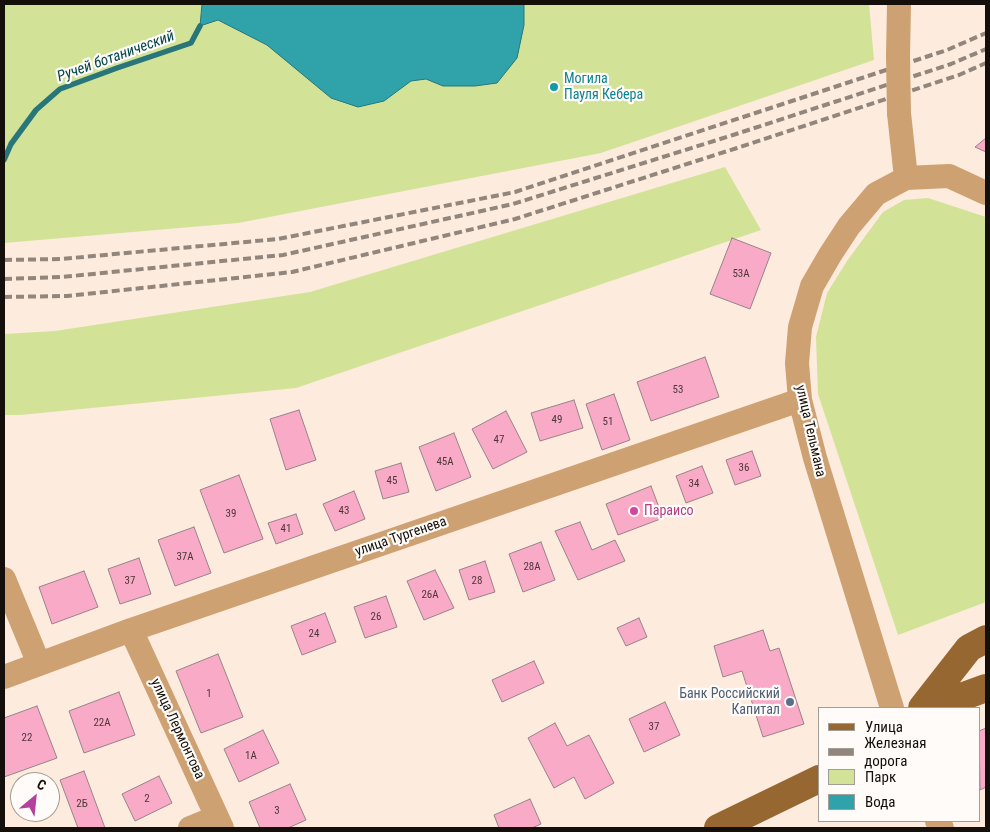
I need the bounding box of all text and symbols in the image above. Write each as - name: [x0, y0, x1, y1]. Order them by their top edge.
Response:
- water label: Ручей ботанический: [55, 27, 177, 87]
- place label: Могила Пауля Кебера: [564, 71, 643, 104]
- marker: Могила Пауля Кебера: [548, 81, 560, 93]
- house number: 53А: [732, 267, 750, 281]
- house number: 53: [673, 383, 683, 397]
- street label: улица Тельмана: [791, 383, 829, 479]
- house number: 49: [552, 413, 562, 427]
- house number: 51: [603, 415, 613, 429]
- house number: 47: [494, 433, 504, 447]
- house number: 45А: [436, 455, 454, 469]
- house number: 36: [739, 461, 749, 475]
- house number: 45: [387, 474, 397, 488]
- house number: 34: [689, 477, 699, 491]
- place label: Параисо: [644, 503, 694, 519]
- house number: 43: [339, 504, 349, 518]
- marker: Параисо: [628, 505, 640, 517]
- house number: 39: [226, 507, 236, 521]
- street label: улица Тургенева: [353, 513, 449, 561]
- house number: 41: [281, 522, 291, 536]
- house number: 37А: [176, 550, 194, 564]
- house number: 28А: [523, 560, 541, 574]
- house number: 37: [125, 574, 135, 588]
- house number: 28: [472, 574, 482, 588]
- house number: 26А: [421, 588, 439, 602]
- house number: 26: [371, 610, 381, 624]
- house number: 24: [309, 627, 319, 641]
- street label: улица Лермонтова: [146, 676, 208, 782]
- place label: Банк Российский Капитал: [679, 686, 780, 719]
- house number: 1: [206, 687, 212, 701]
- marker: Банк Российский Капитал: [784, 696, 796, 708]
- legend: [818, 707, 980, 822]
- house number: 22А: [93, 716, 111, 730]
- text: Улица: [865, 718, 903, 736]
- house number: 37: [649, 720, 659, 734]
- house number: 22: [22, 731, 32, 745]
- text: Железная дорога: [864, 734, 926, 770]
- house number: 1А: [245, 749, 257, 763]
- text: Парк: [865, 768, 896, 786]
- north arrow: [10, 772, 60, 822]
- text: С: [34, 776, 49, 794]
- house number: 2: [144, 792, 150, 806]
- text: Вода: [865, 793, 895, 811]
- house number: 2Б: [76, 797, 88, 811]
- house number: 3: [274, 804, 280, 818]

